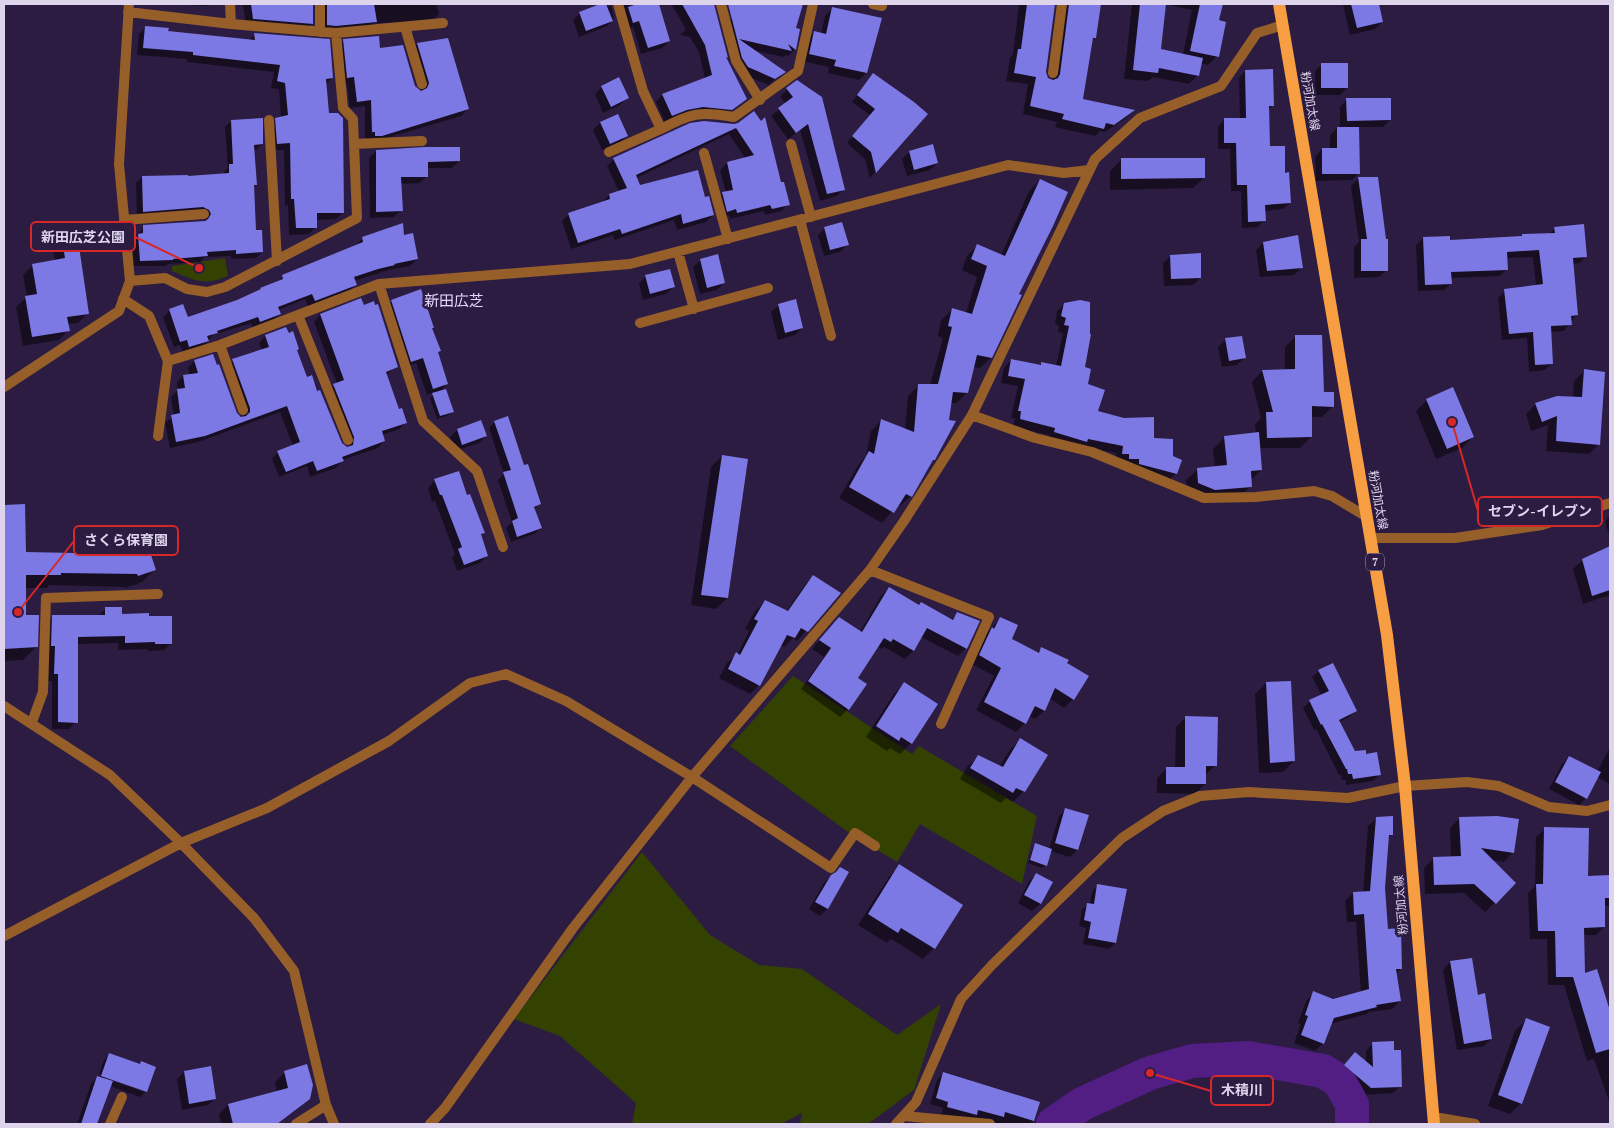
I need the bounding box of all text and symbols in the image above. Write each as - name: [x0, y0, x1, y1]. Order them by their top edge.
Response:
- street label: 粉河加太線: [1298, 70, 1323, 132]
- callout: 新田広芝公園: [31, 222, 135, 251]
- text: 新田広芝公園: [41, 227, 125, 246]
- district label: 新田広芝: [424, 290, 484, 310]
- street label: 粉河加太線: [1366, 469, 1391, 531]
- callout: セブン-イレブン: [1478, 497, 1602, 526]
- text: セブン-イレブン: [1488, 501, 1592, 520]
- callout: さくら保育園: [74, 526, 178, 555]
- text: さくら保育園: [84, 530, 168, 549]
- road number: 7: [1366, 554, 1384, 570]
- street label: 粉河加太線: [1390, 874, 1411, 936]
- callout: 木積川: [1211, 1076, 1273, 1105]
- text: 木積川: [1221, 1080, 1263, 1099]

